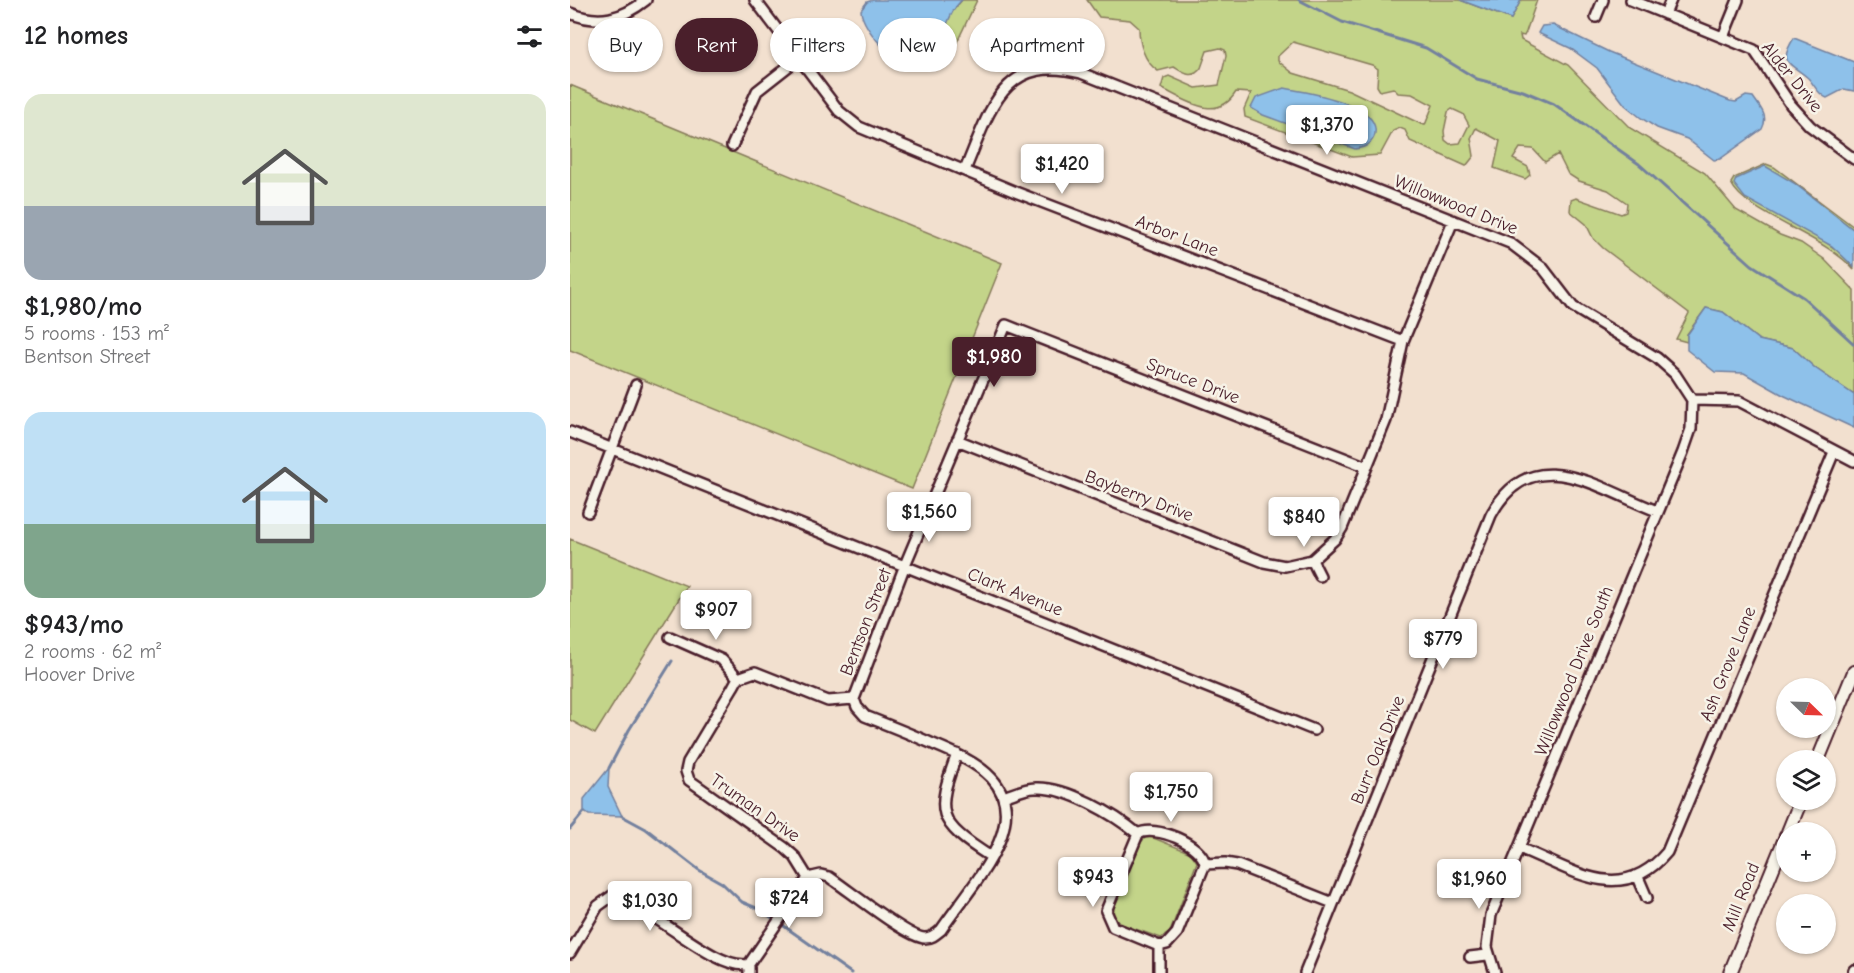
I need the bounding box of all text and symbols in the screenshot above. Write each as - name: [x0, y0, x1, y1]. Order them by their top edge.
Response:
- chip: Buy: [588, 18, 663, 72]
- chip: Rent: [675, 18, 758, 72]
- chip: Filters: [770, 18, 866, 72]
- chip: New: [878, 18, 957, 72]
- chip: Apartment: [969, 18, 1105, 72]
- icon: filters: [513, 20, 546, 53]
- text: 12 homes: [24, 21, 128, 51]
- street label: Alder Drive: [1757, 37, 1827, 117]
- pin: $1,370: [1278, 105, 1376, 156]
- text: $1,370: [1300, 113, 1354, 136]
- icon: home: [231, 133, 339, 241]
- pin: $1,420: [1013, 144, 1111, 195]
- text: $1,420: [1035, 152, 1089, 175]
- street label: Willowwood Drive: [1391, 171, 1521, 239]
- street label: Arbor Lane: [1133, 211, 1221, 261]
- text: $1,980/mo: [24, 292, 142, 322]
- text: 5 rooms · 153 m²: [24, 322, 169, 345]
- pin: $1,980: [945, 337, 1043, 388]
- text: Bentson Street: [24, 345, 150, 368]
- text: $1,980: [966, 345, 1022, 368]
- street label: Spruce Drive: [1143, 354, 1243, 408]
- icon: home: [231, 451, 339, 559]
- street label: Bayberry Drive: [1082, 466, 1196, 526]
- pin: $1,560: [880, 492, 978, 543]
- pin: $840: [1268, 497, 1340, 548]
- text: $1,560: [901, 500, 957, 523]
- text: $840: [1282, 505, 1326, 528]
- street label: Clark Avenue: [964, 563, 1066, 621]
- street label: Bentson Street: [836, 565, 896, 679]
- street label: Willowwood Drive South: [1530, 583, 1618, 759]
- pin: $907: [680, 590, 752, 641]
- text: $907: [695, 598, 737, 621]
- street label: Ash Grove Lane: [1695, 604, 1761, 724]
- text: $943/mo: [24, 610, 124, 640]
- pin: $779: [1407, 619, 1479, 670]
- text: $779: [1423, 627, 1463, 650]
- text: 2 rooms · 62 m²: [24, 640, 161, 663]
- text: Hoover Drive: [24, 663, 135, 686]
- north arrow: [1776, 678, 1836, 738]
- map controls: [1776, 678, 1836, 954]
- street label: Burr Oak Drive: [1347, 693, 1409, 807]
- button: layers: [1776, 750, 1836, 810]
- street label: Truman Drive: [706, 769, 804, 847]
- pin: $1,750: [1122, 772, 1220, 823]
- text: $1,750: [1144, 780, 1198, 803]
- button: +: [1776, 822, 1836, 882]
- pin: $943: [1057, 857, 1129, 908]
- pin: $1,960: [1430, 859, 1528, 910]
- street label: Mill Road: [1718, 860, 1764, 934]
- text: $943: [1072, 865, 1114, 888]
- text: $1,960: [1451, 867, 1507, 890]
- pin: $724: [753, 878, 825, 929]
- pin: $1,030: [601, 881, 699, 932]
- text: $724: [769, 886, 809, 909]
- text: $1,030: [622, 889, 678, 912]
- button: −: [1776, 894, 1836, 954]

